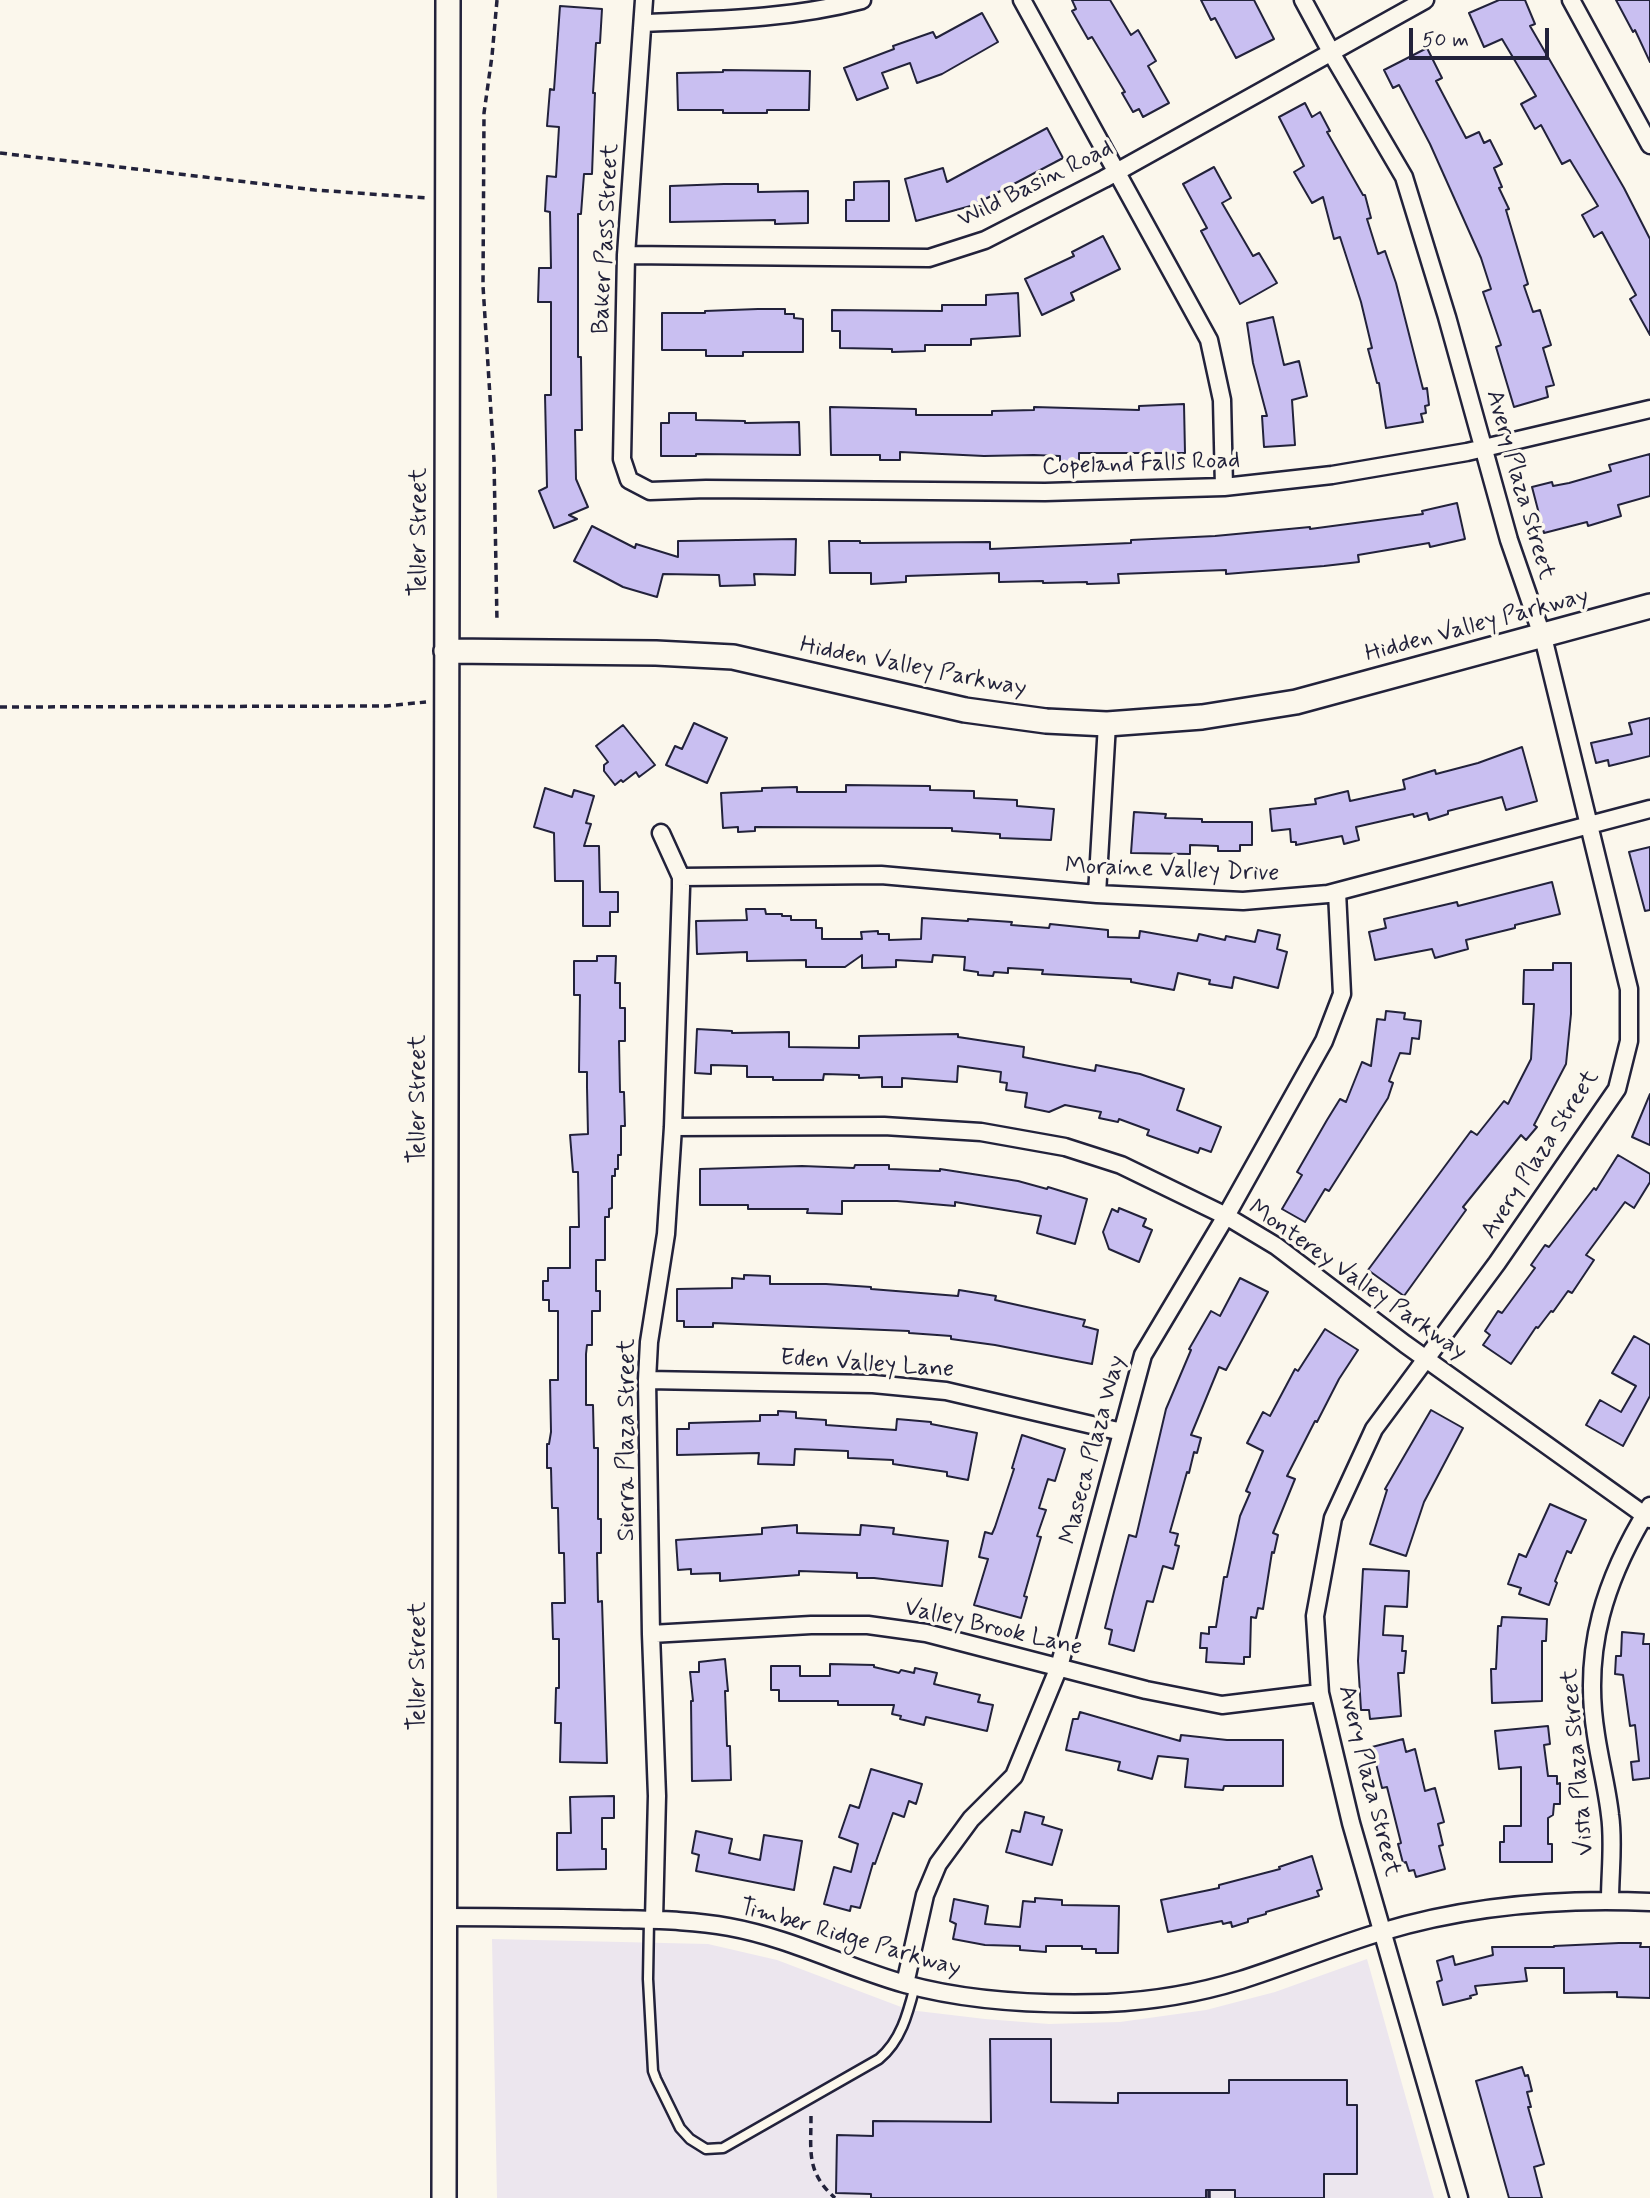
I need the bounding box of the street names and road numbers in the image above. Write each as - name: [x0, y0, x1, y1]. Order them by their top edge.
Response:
- street label: Wild Basin Road: [954, 135, 1118, 235]
- street label: Baker Pass Street: [588, 143, 626, 335]
- street label: Avery Plaza Street: [1478, 387, 1560, 583]
- street label: Copeland Falls Road: [1041, 447, 1241, 483]
- street label: Teller Street: [406, 468, 434, 596]
- street label: Hidden Valley Parkway: [1362, 582, 1592, 670]
- street label: Hidden Valley Parkway: [797, 632, 1029, 704]
- street label: Moraine Valley Drive: [1064, 853, 1280, 889]
- street label: Teller Street: [405, 1035, 433, 1163]
- street label: Avery Plaza Street: [1476, 1065, 1606, 1245]
- street label: Monterey Valley Parkway: [1242, 1195, 1472, 1367]
- street label: Sierra Plaza Street: [614, 1339, 642, 1541]
- street label: Eden Valley Lane: [779, 1345, 955, 1385]
- street label: Maseca Plaza Way: [1055, 1352, 1133, 1548]
- street label: Valley Brook Lane: [901, 1595, 1085, 1663]
- street label: Teller Street: [405, 1602, 433, 1730]
- street label: Vista Plaza Street: [1556, 1667, 1602, 1857]
- street label: Avery Plaza Street: [1330, 1683, 1406, 1879]
- street label: Timber Ridge Parkway: [736, 1894, 964, 1984]

